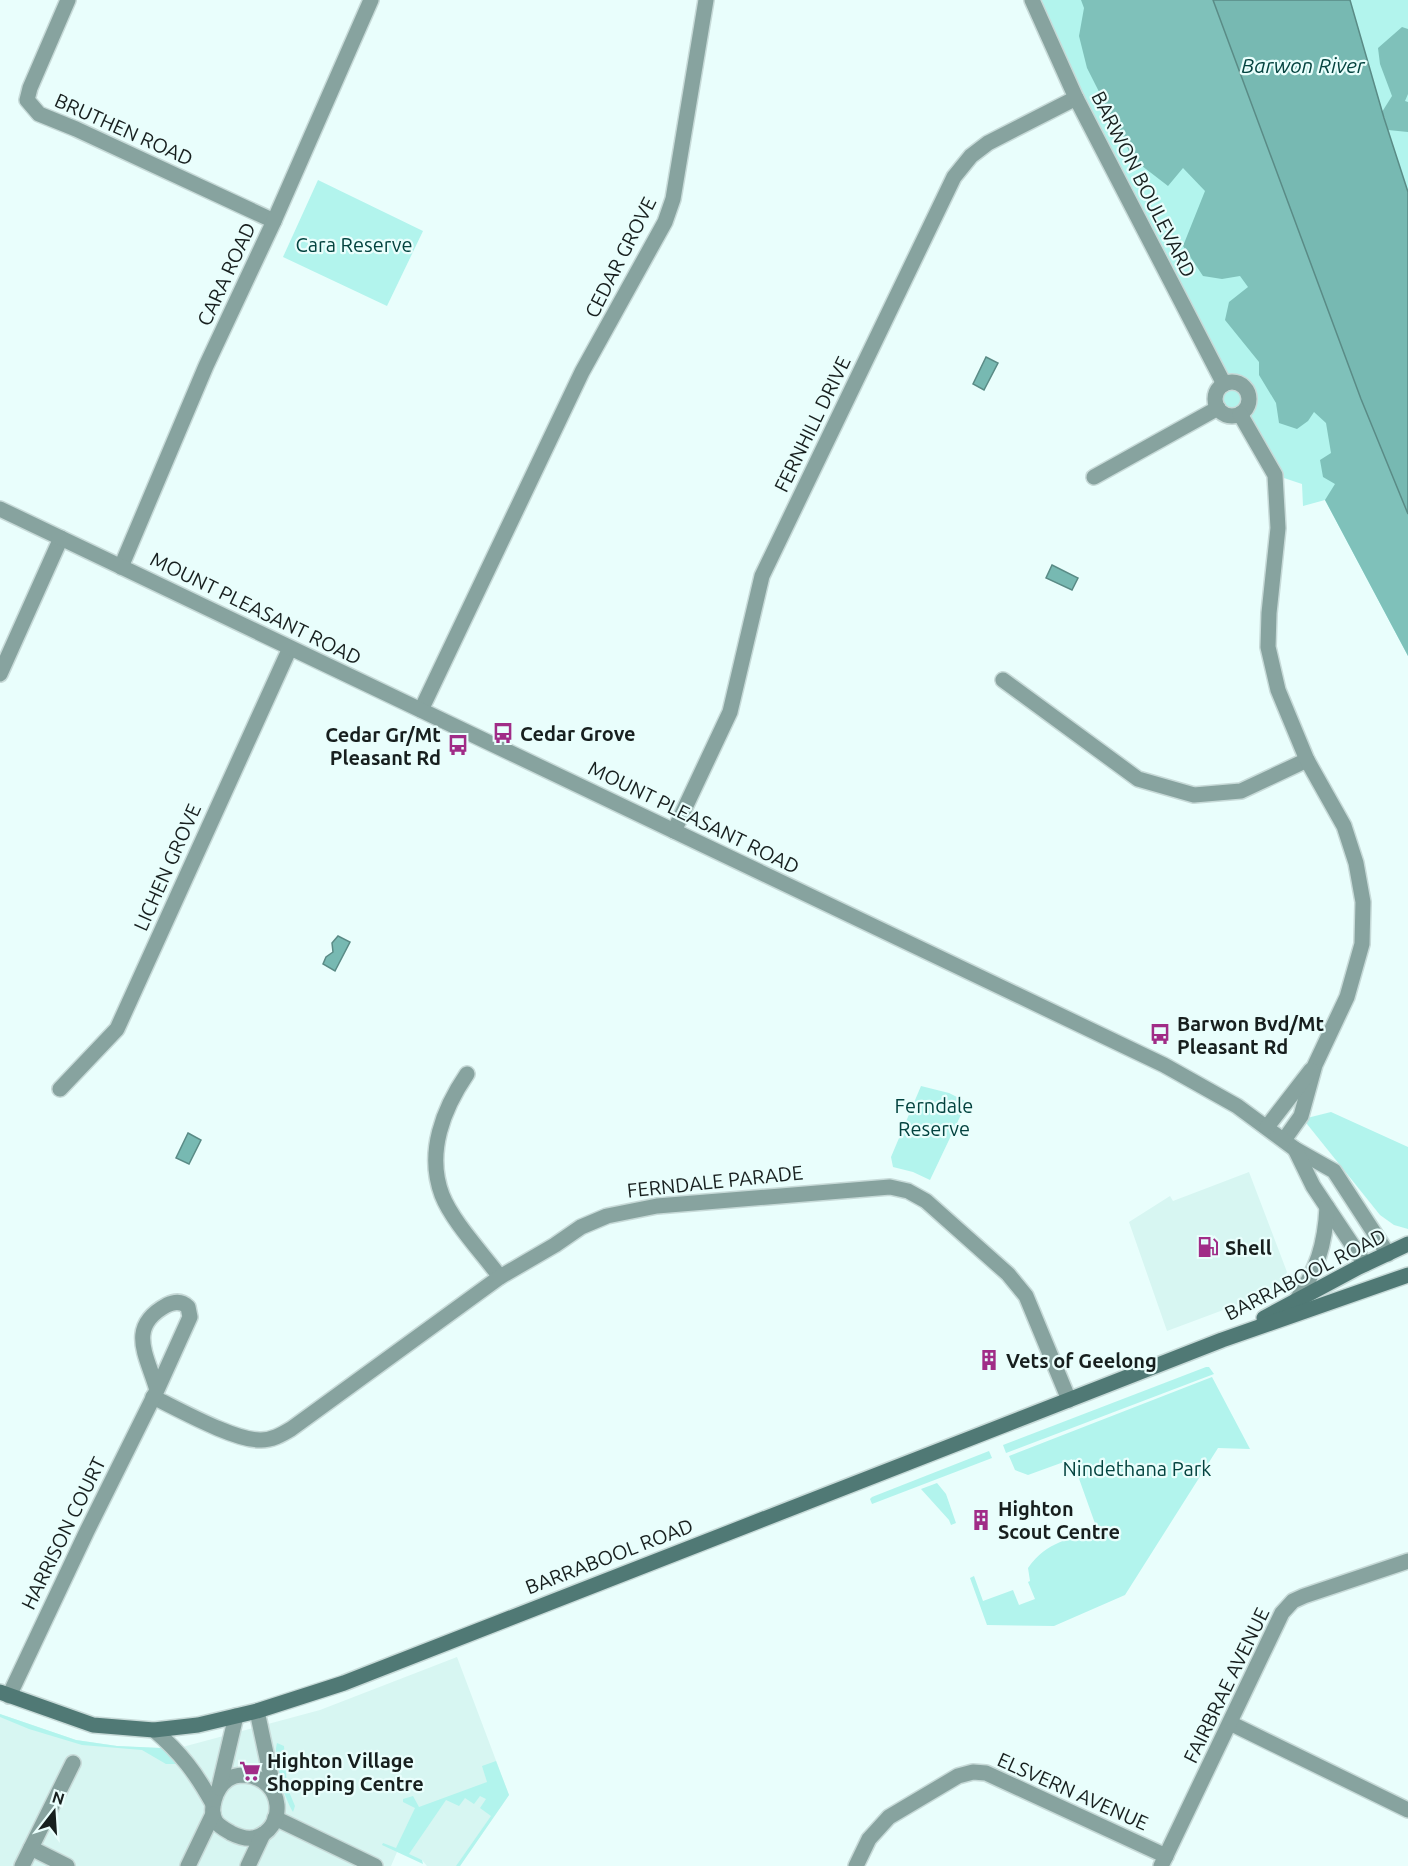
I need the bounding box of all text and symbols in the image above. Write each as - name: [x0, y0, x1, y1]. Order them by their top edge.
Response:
- water label: Barwon River: [1241, 53, 1366, 77]
- street label: BARWON BOULEVARD: [1087, 87, 1201, 281]
- street label: BRUTHEN ROAD: [51, 88, 197, 170]
- street label: CEDAR GROVE: [580, 193, 660, 321]
- street label: CARA ROAD: [192, 219, 260, 329]
- park label: Cara Reserve: [296, 233, 412, 256]
- street label: FERNHILL DRIVE: [769, 352, 855, 496]
- street label: MOUNT PLEASANT ROAD: [147, 547, 365, 669]
- bus stop icon: Cedar Grove: [491, 721, 515, 745]
- place label: Cedar Grove: [520, 722, 636, 745]
- place label: Cedar Gr/Mt Pleasant Rd: [325, 723, 441, 769]
- bus stop icon: Cedar Gr/Mt Pleasant Rd: [446, 733, 470, 757]
- street label: MOUNT PLEASANT ROAD: [585, 756, 803, 878]
- street label: LICHEN GROVE: [129, 800, 205, 934]
- place label: Barwon Bvd/Mt Pleasant Rd: [1177, 1012, 1325, 1058]
- bus stop icon: Barwon Bvd/Mt Pleasant Rd: [1148, 1022, 1172, 1046]
- park label: Ferndale Reserve: [895, 1094, 973, 1140]
- street label: FERNDALE PARADE: [626, 1160, 804, 1202]
- street label: BARRABOOL ROAD: [1221, 1223, 1389, 1325]
- fuel station icon: Shell: [1196, 1235, 1220, 1259]
- place label: Shell: [1225, 1236, 1272, 1259]
- building icon: Vets of Geelong: [977, 1348, 1001, 1372]
- place label: Vets of Geelong: [1006, 1349, 1157, 1372]
- street label: HARRISON COURT: [16, 1453, 110, 1613]
- park label: Nindethana Park: [1063, 1457, 1211, 1480]
- place label: Highton Scout Centre: [998, 1497, 1120, 1543]
- building icon: Highton Scout Centre: [969, 1508, 993, 1532]
- street label: BARRABOOL ROAD: [522, 1513, 696, 1599]
- street label: FAIRBRAE AVENUE: [1178, 1604, 1274, 1766]
- street label: ELSVERN AVENUE: [994, 1747, 1152, 1835]
- place label: Highton Village Shopping Centre: [267, 1749, 424, 1795]
- supermarket icon: Highton Village Shopping Centre: [238, 1759, 262, 1783]
- north arrow: [24, 1782, 84, 1842]
- text: N: [50, 1787, 67, 1808]

